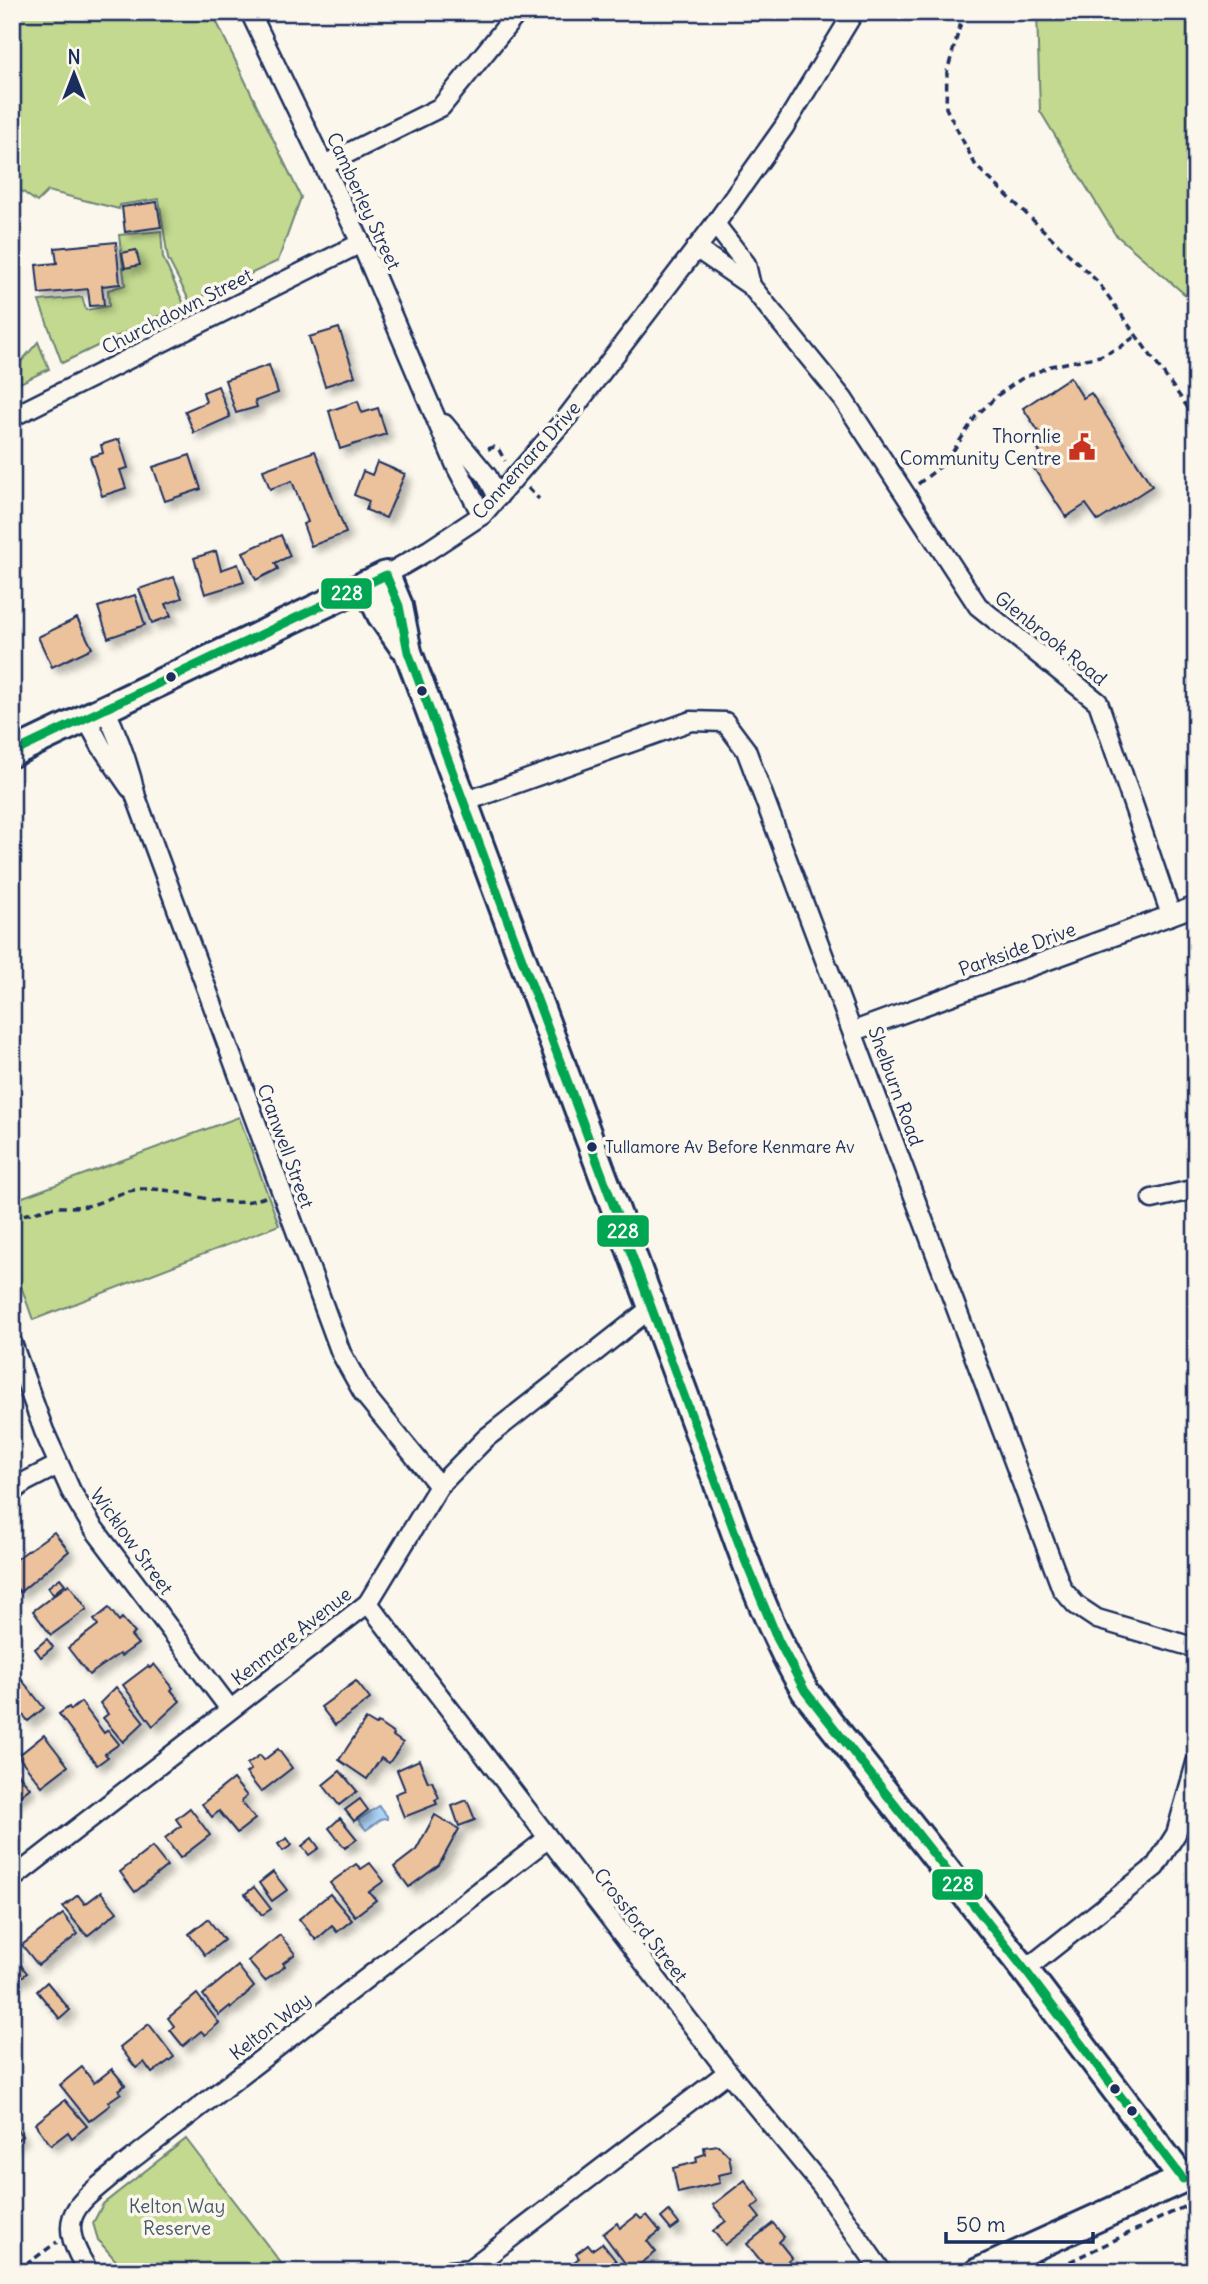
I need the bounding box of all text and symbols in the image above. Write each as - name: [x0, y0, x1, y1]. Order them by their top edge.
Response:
- north arrow: [38, 38, 108, 108]
- text: N: [67, 45, 81, 69]
- street label: Camberley Street: [322, 128, 406, 274]
- street label: Churchdown Street: [98, 263, 256, 359]
- street label: Connemara Drive: [467, 396, 585, 524]
- place label: Thornlie Community Centre: [900, 424, 1061, 470]
- public building icon: Thornlie Community Centre: [1067, 432, 1097, 462]
- line badge: 228: [320, 577, 373, 610]
- text: 228: [331, 581, 363, 605]
- street label: Glenbrook Road: [990, 585, 1112, 691]
- unlabelled marker: [164, 670, 178, 684]
- unlabelled marker: [415, 684, 429, 698]
- street label: Parkside Drive: [955, 917, 1079, 981]
- street label: Shelburn Road: [863, 1023, 929, 1149]
- street label: Cranwell Street: [252, 1081, 320, 1211]
- place label: Tullamore Av Before Kenmare Av: [605, 1136, 854, 1158]
- marker: Tullamore Av Before Kenmare Av: [585, 1140, 599, 1154]
- line badge: 228: [596, 1214, 650, 1248]
- text: 228: [607, 1219, 639, 1243]
- street label: Wicklow Street: [85, 1483, 179, 1599]
- street label: Kenmare Avenue: [226, 1582, 356, 1690]
- street label: Crossford Street: [589, 1863, 693, 1987]
- line badge: 228: [931, 1868, 984, 1901]
- text: 228: [942, 1872, 974, 1896]
- street label: Kelton Way: [225, 1987, 315, 2065]
- unlabelled marker: [1108, 2082, 1122, 2096]
- unlabelled marker: [1125, 2104, 1139, 2118]
- park label: Kelton Way Reserve: [129, 2194, 225, 2240]
- scale bar: [946, 2200, 1092, 2244]
- text: 50 m: [956, 2211, 1005, 2238]

